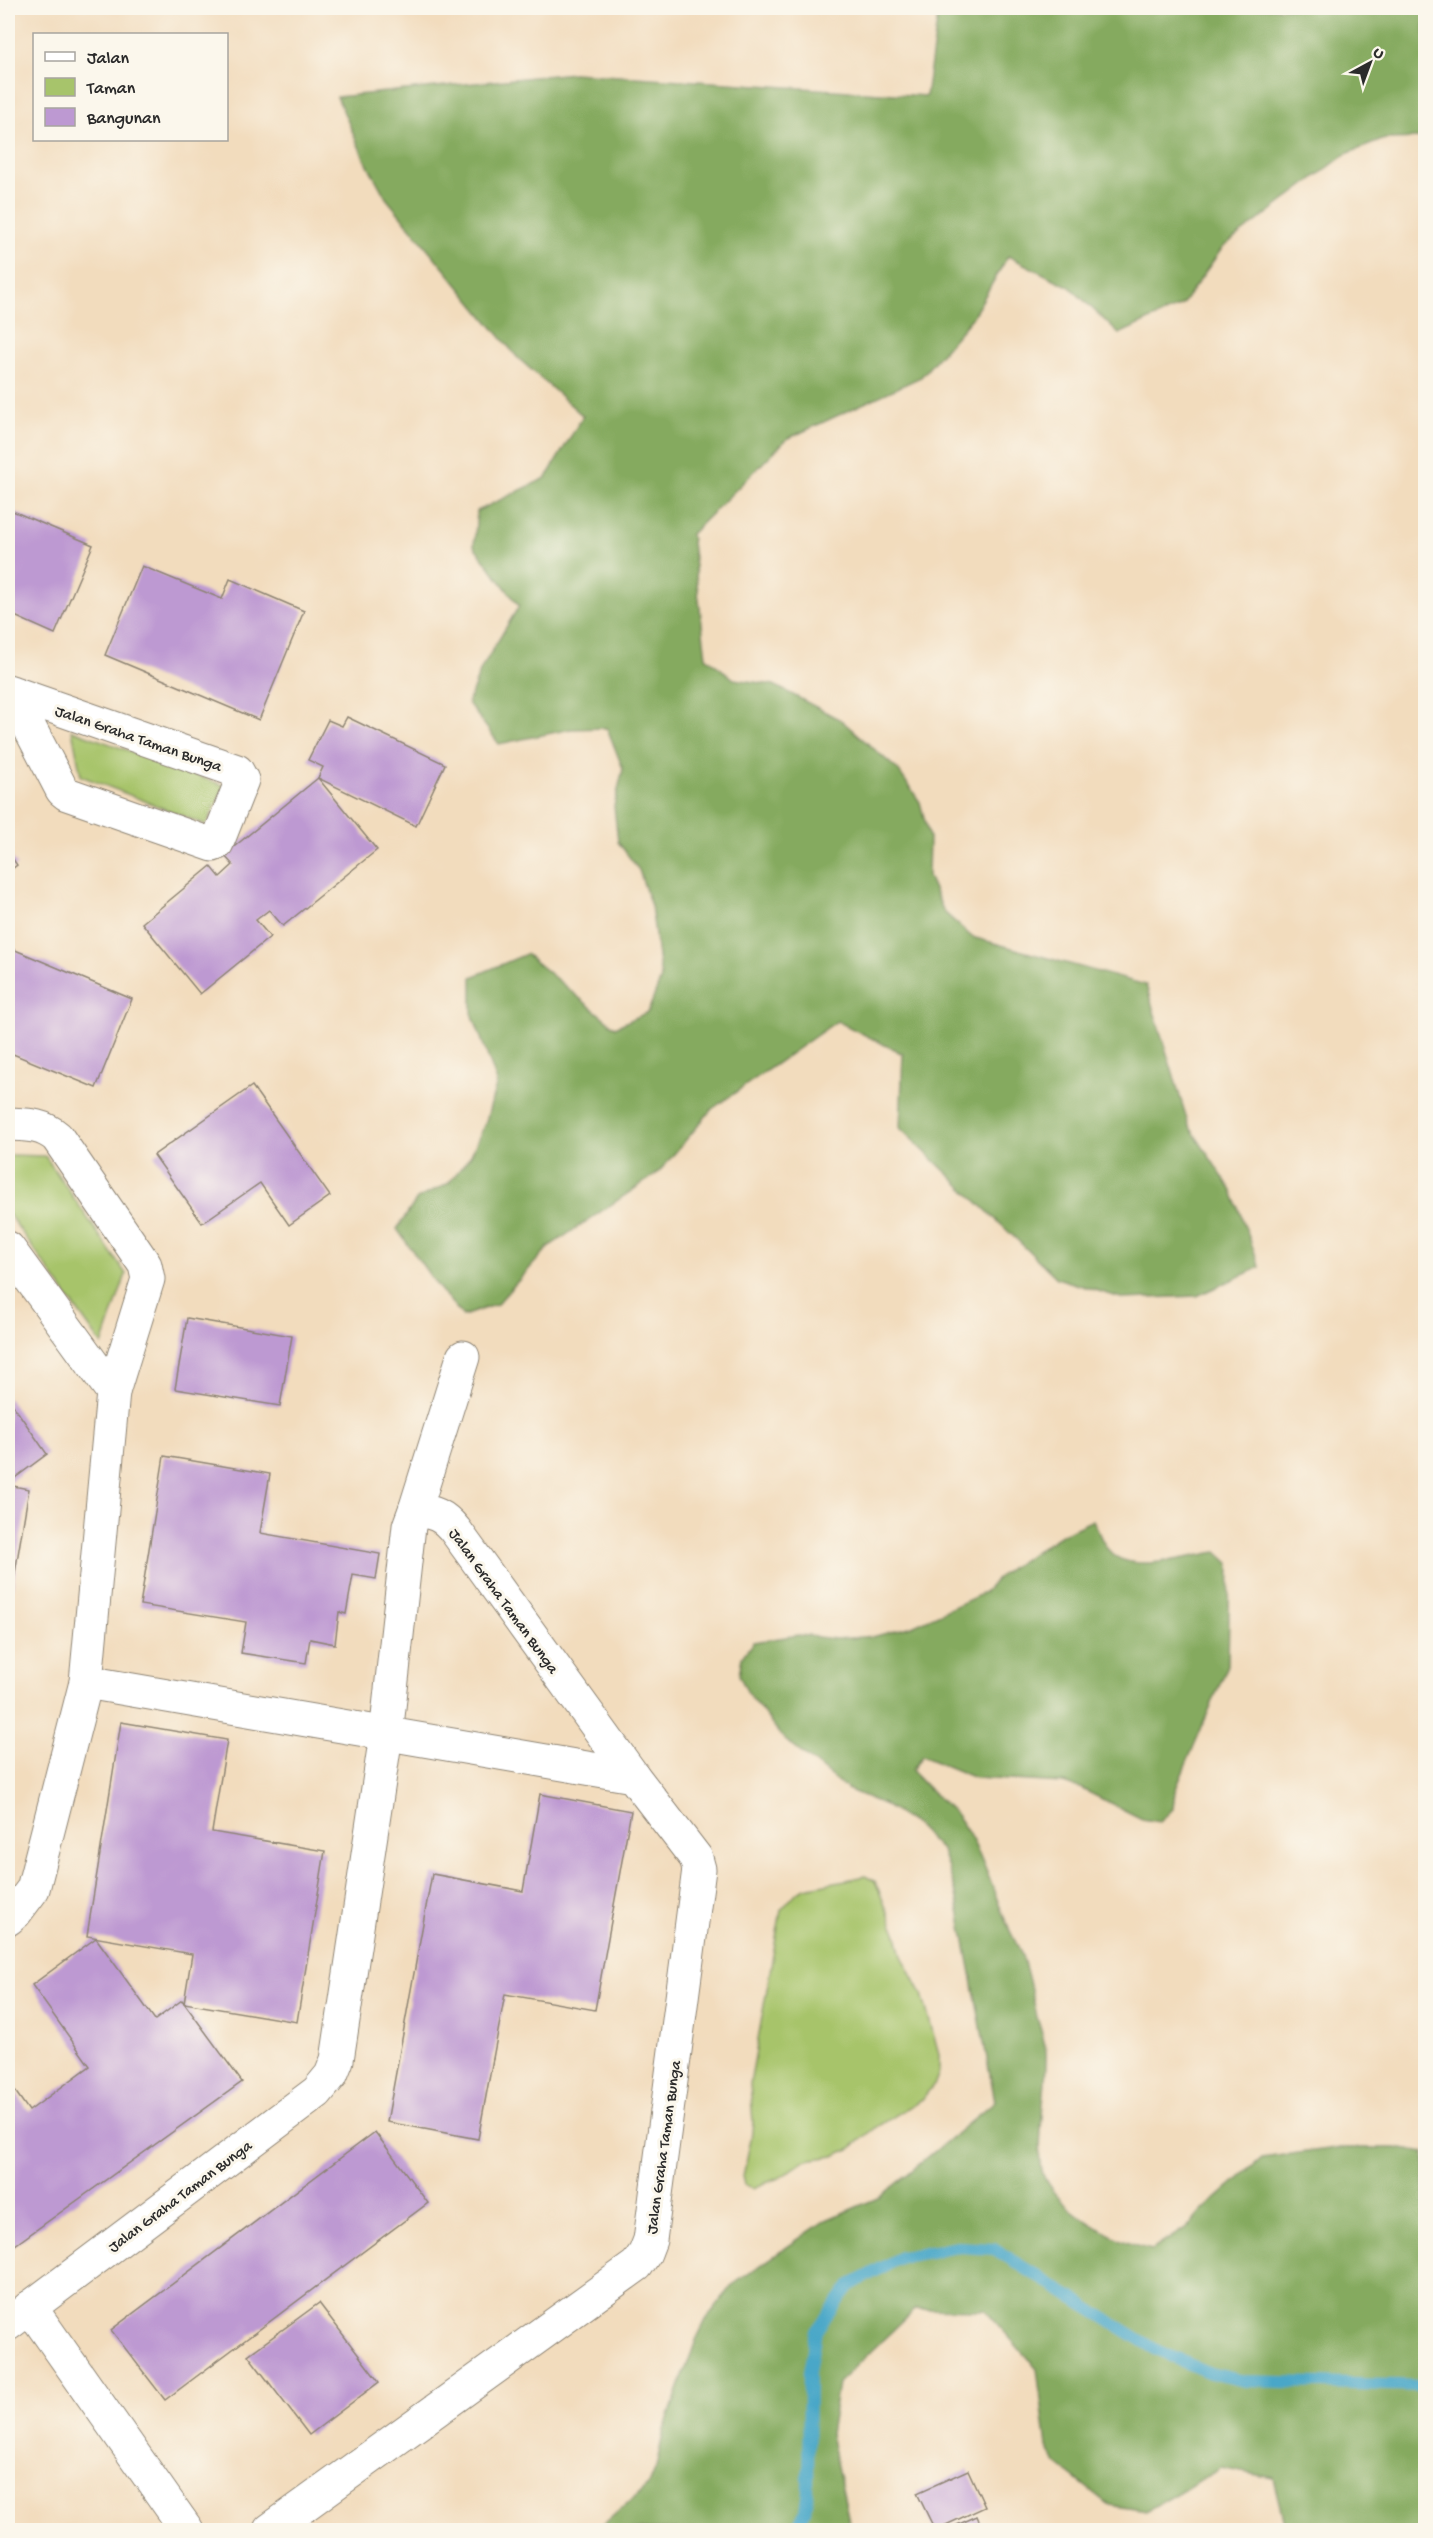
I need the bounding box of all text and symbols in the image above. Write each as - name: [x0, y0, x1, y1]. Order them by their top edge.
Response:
- legend: [33, 33, 228, 141]
- north arrow: [1340, 33, 1400, 93]
- text: U: [1368, 44, 1388, 65]
- text: Jalan: [87, 49, 129, 70]
- text: Taman: [86, 79, 136, 100]
- text: Bangunan: [86, 109, 161, 130]
- street label: Jalan Graha Taman Bunga: [52, 703, 225, 778]
- street label: Jalan Graha Taman Bunga: [443, 1526, 562, 1679]
- street label: Jalan Graha Taman Bunga: [644, 2058, 687, 2235]
- street label: Jalan Graha Taman Bunga: [106, 2137, 258, 2258]

